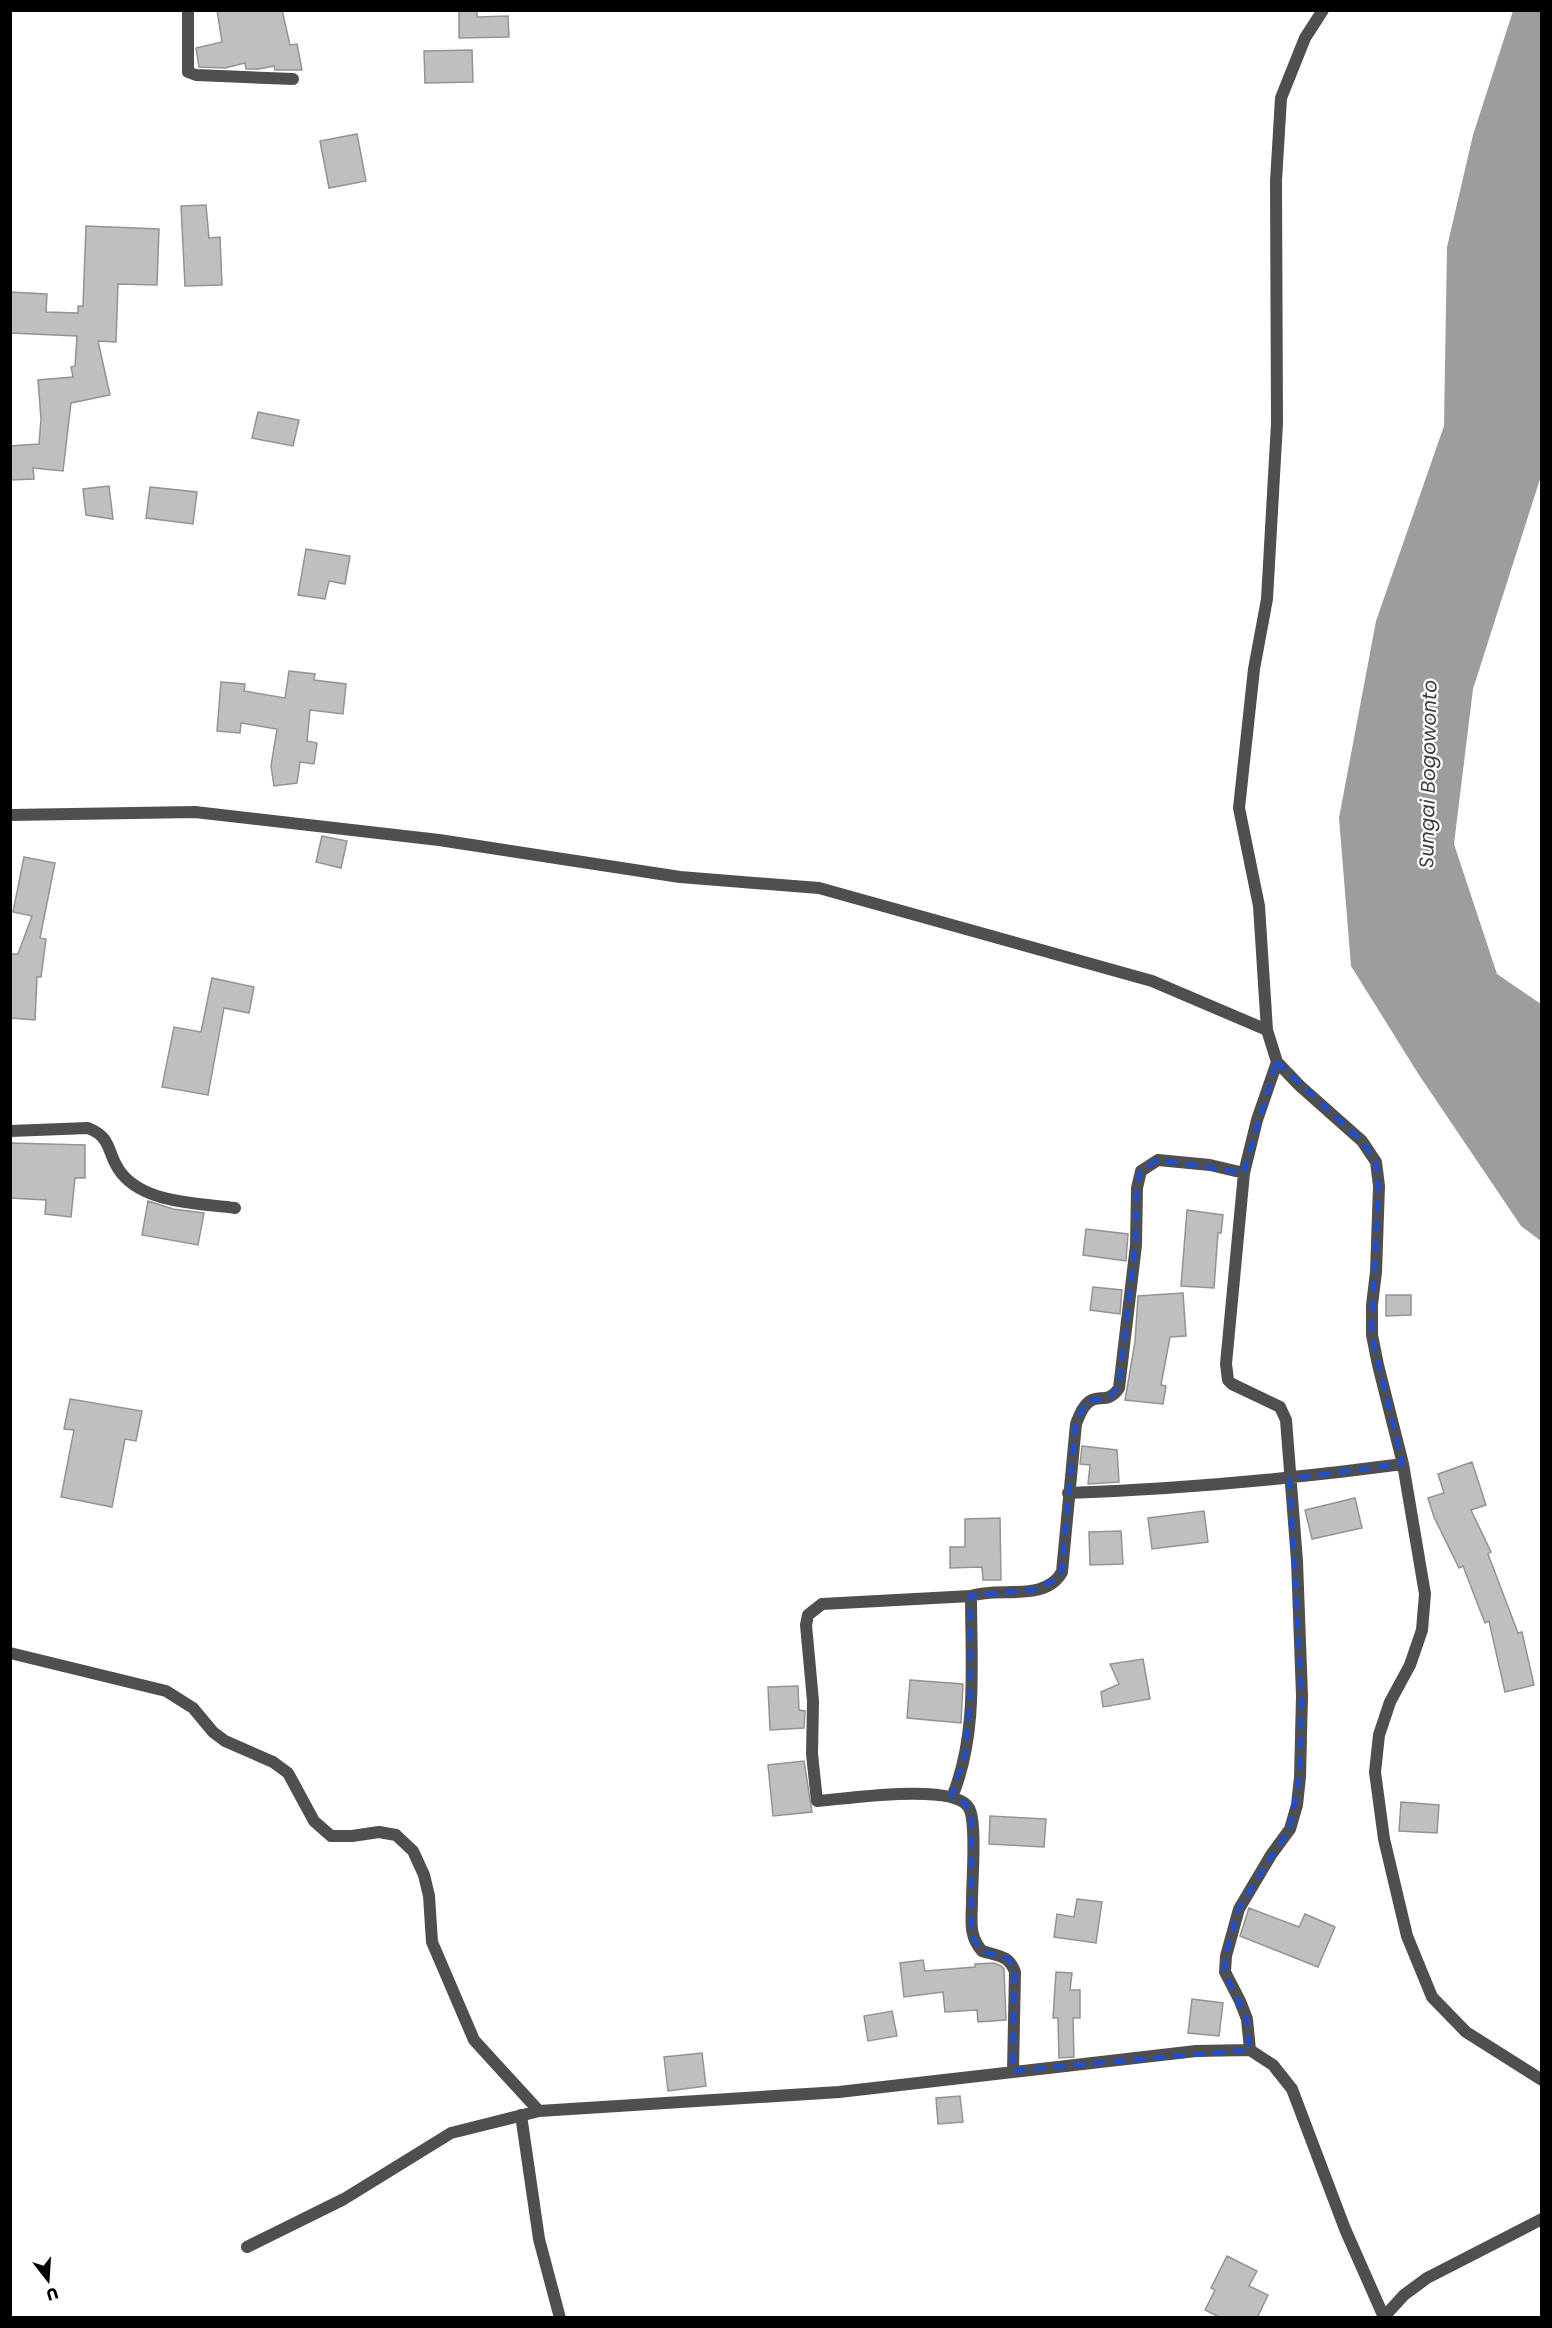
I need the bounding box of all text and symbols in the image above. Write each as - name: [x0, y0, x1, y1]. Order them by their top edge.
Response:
- water label: Sungai Bogowonto: [1412, 679, 1444, 869]
- north arrow: [18, 2250, 78, 2310]
- text: U: [43, 2281, 61, 2307]

